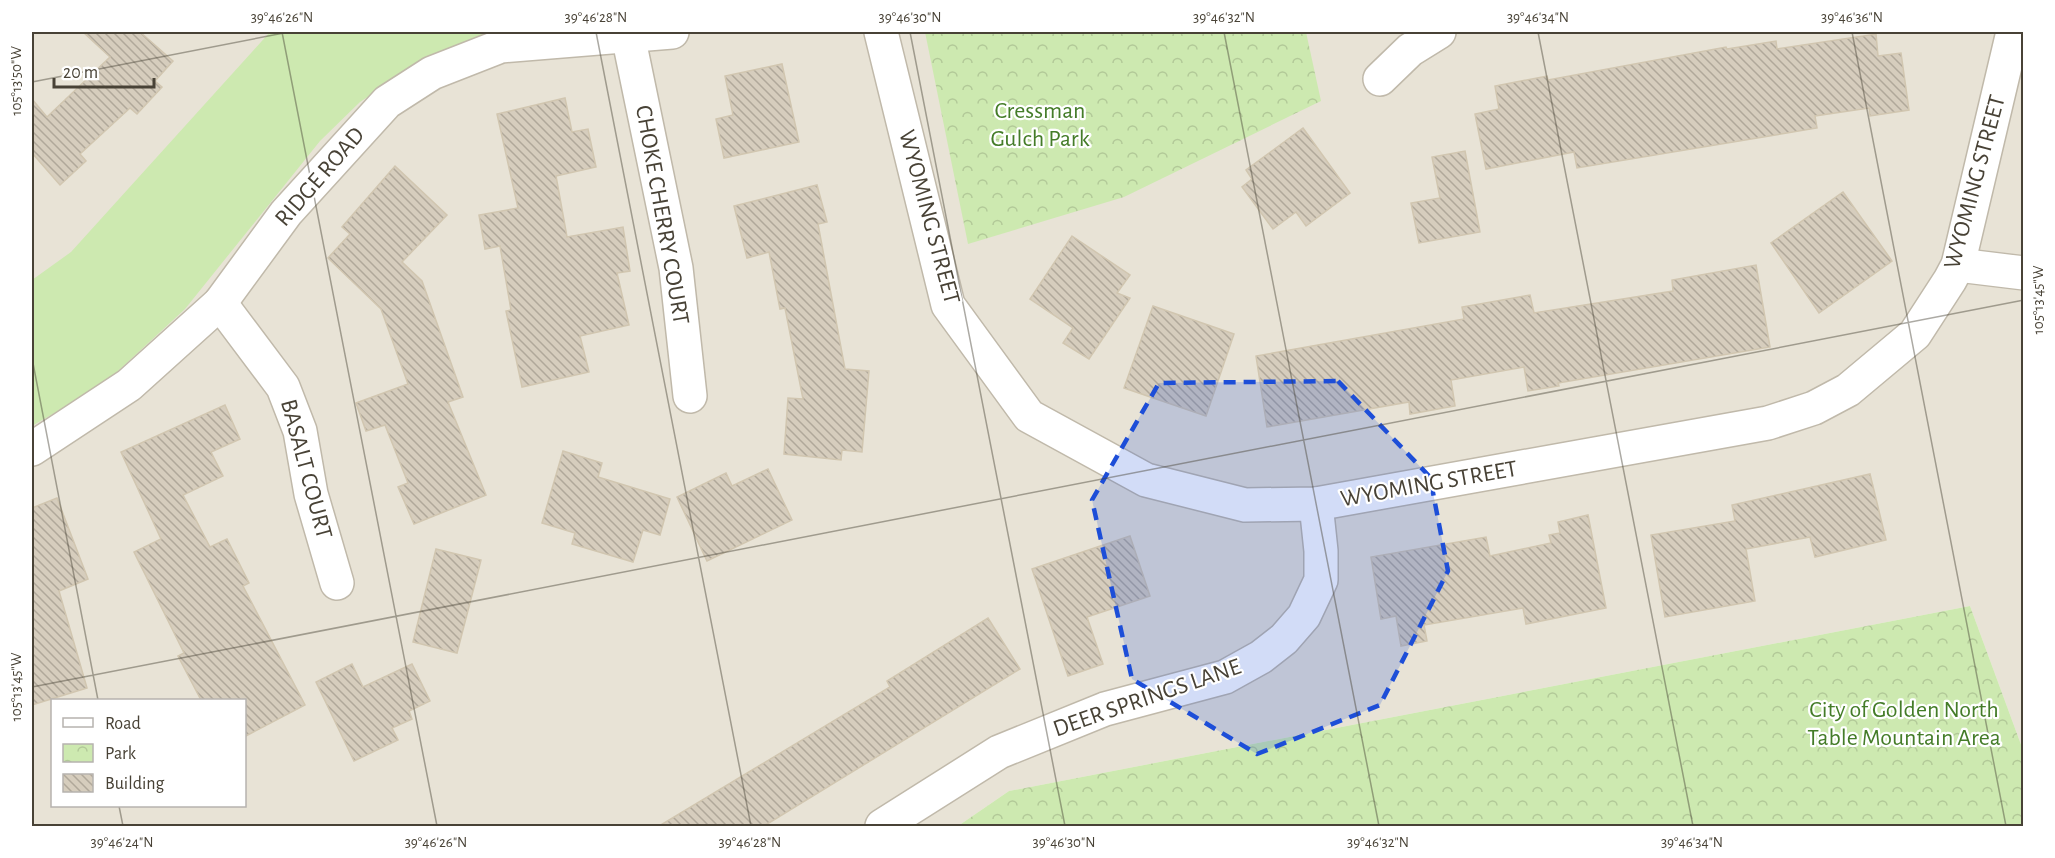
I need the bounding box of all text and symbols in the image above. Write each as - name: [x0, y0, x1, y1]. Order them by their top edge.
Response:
- text: 39°46'26"N: [251, 10, 313, 25]
- text: 39°46'28"N: [565, 10, 627, 25]
- text: 39°46'30"N: [879, 10, 941, 25]
- text: 39°46'32"N: [1193, 10, 1255, 25]
- text: 39°46'34"N: [1507, 10, 1569, 25]
- text: 39°46'36"N: [1821, 10, 1883, 25]
- text: 105°13'50"W: [9, 46, 24, 116]
- scale bar: [54, 51, 154, 89]
- text: 20 m: [63, 64, 98, 82]
- street label: WYOMING STREET: [1940, 92, 2010, 272]
- park label: Cressman Gulch Park: [990, 99, 1090, 151]
- street label: CHOKE CHERRY COURT: [631, 103, 693, 327]
- street label: RIDGE ROAD: [271, 123, 369, 231]
- street label: WYOMING STREET: [894, 127, 964, 307]
- text: 105°13'45"W: [2031, 265, 2046, 334]
- street label: BASALT COURT: [276, 397, 336, 542]
- street label: WYOMING STREET: [1339, 457, 1520, 511]
- text: 105°13'45"W: [9, 652, 24, 721]
- street label: DEER SPRINGS LANE: [1050, 654, 1244, 741]
- park label: City of Golden North Table Mountain Area: [1807, 698, 2001, 750]
- legend: [51, 699, 246, 807]
- text: Road: [105, 715, 141, 733]
- text: Park: [105, 745, 137, 763]
- text: Building: [105, 775, 165, 793]
- text: 39°46'24"N: [91, 835, 153, 850]
- text: 39°46'26"N: [405, 835, 467, 850]
- text: 39°46'28"N: [719, 835, 781, 850]
- text: 39°46'30"N: [1033, 835, 1095, 850]
- text: 39°46'32"N: [1347, 835, 1409, 850]
- text: 39°46'34"N: [1661, 835, 1723, 850]

